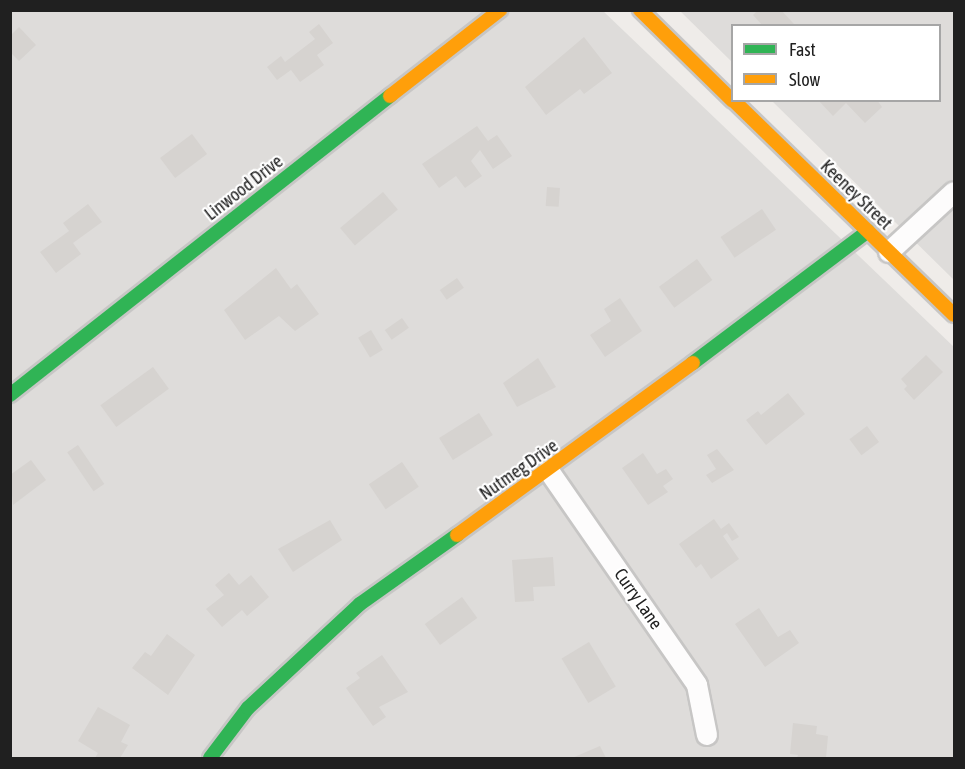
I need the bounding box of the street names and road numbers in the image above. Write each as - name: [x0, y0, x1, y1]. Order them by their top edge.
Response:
- street label: Linwood Drive: [201, 151, 287, 225]
- street label: Keeney Street: [816, 156, 896, 234]
- street label: Nutmeg Drive: [476, 435, 562, 505]
- street label: Curry Lane: [609, 564, 667, 634]

